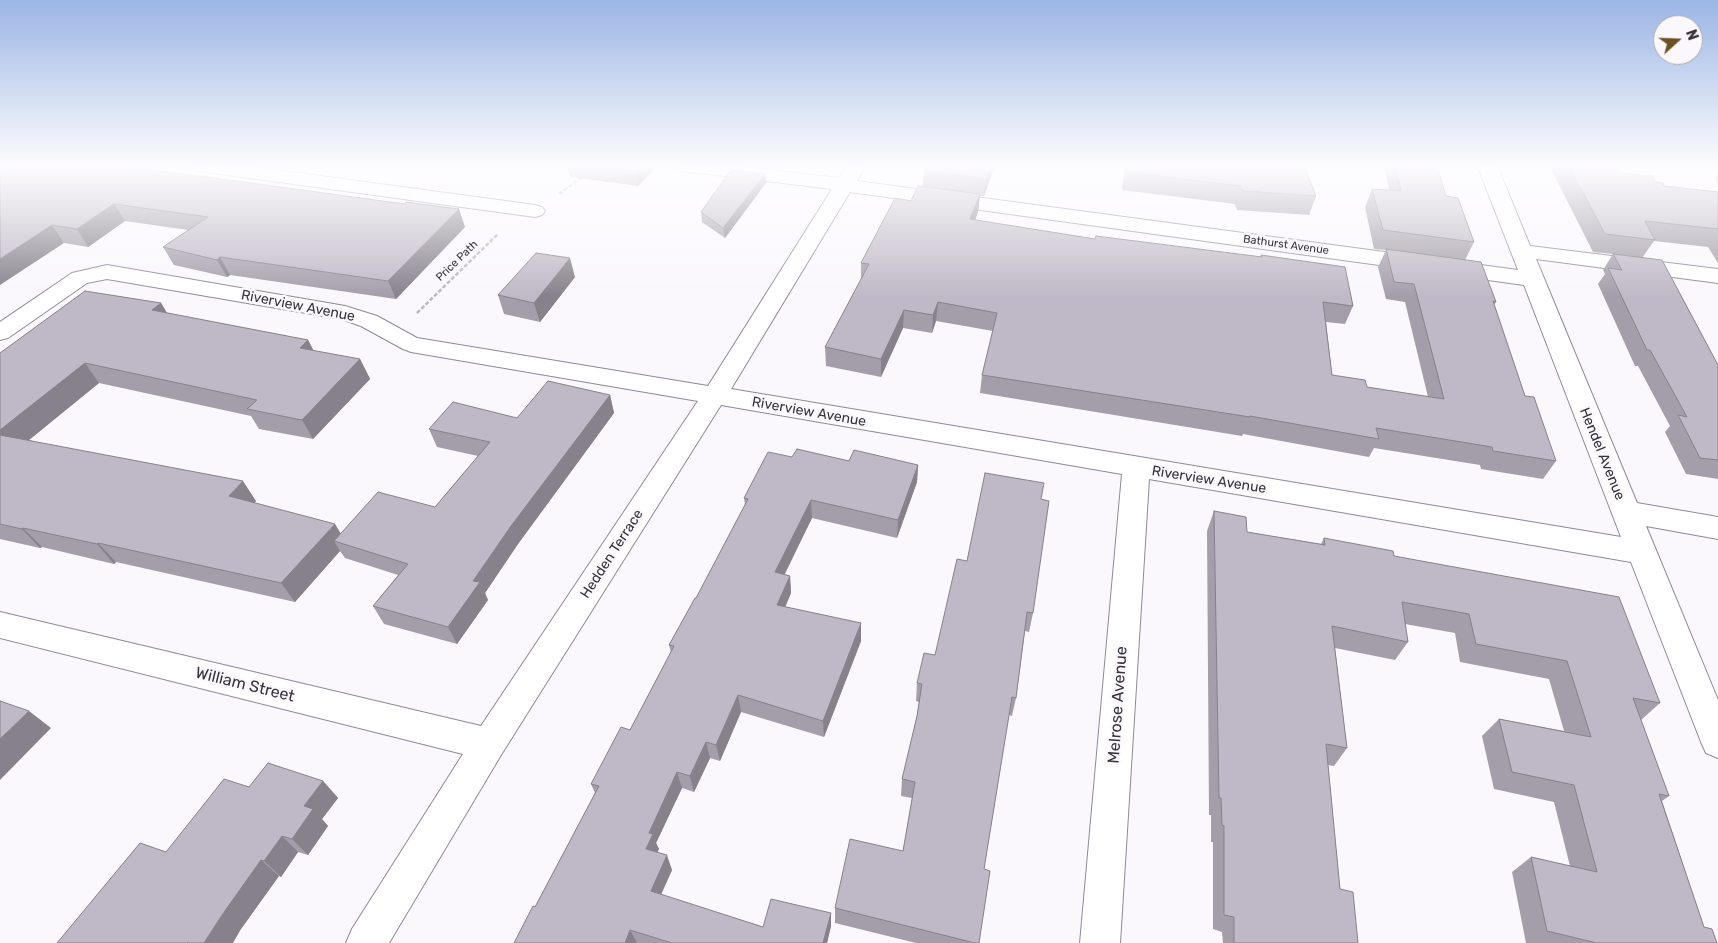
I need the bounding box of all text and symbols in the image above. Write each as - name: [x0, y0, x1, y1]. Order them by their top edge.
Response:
- north arrow: [1653, 15, 1703, 65]
- text: N: [1682, 27, 1701, 43]
- street label: Bathurst Avenue: [1242, 232, 1330, 258]
- street label: Price Path: [433, 238, 481, 284]
- street label: Riverview Avenue: [240, 287, 356, 325]
- street label: Riverview Avenue: [751, 394, 867, 430]
- street label: Hendel Avenue: [1576, 405, 1628, 503]
- street label: Riverview Avenue: [1151, 463, 1267, 497]
- street label: Hedden Terrace: [577, 506, 647, 602]
- street label: Melrose Avenue: [1104, 646, 1132, 764]
- street label: William Street: [193, 663, 297, 707]

